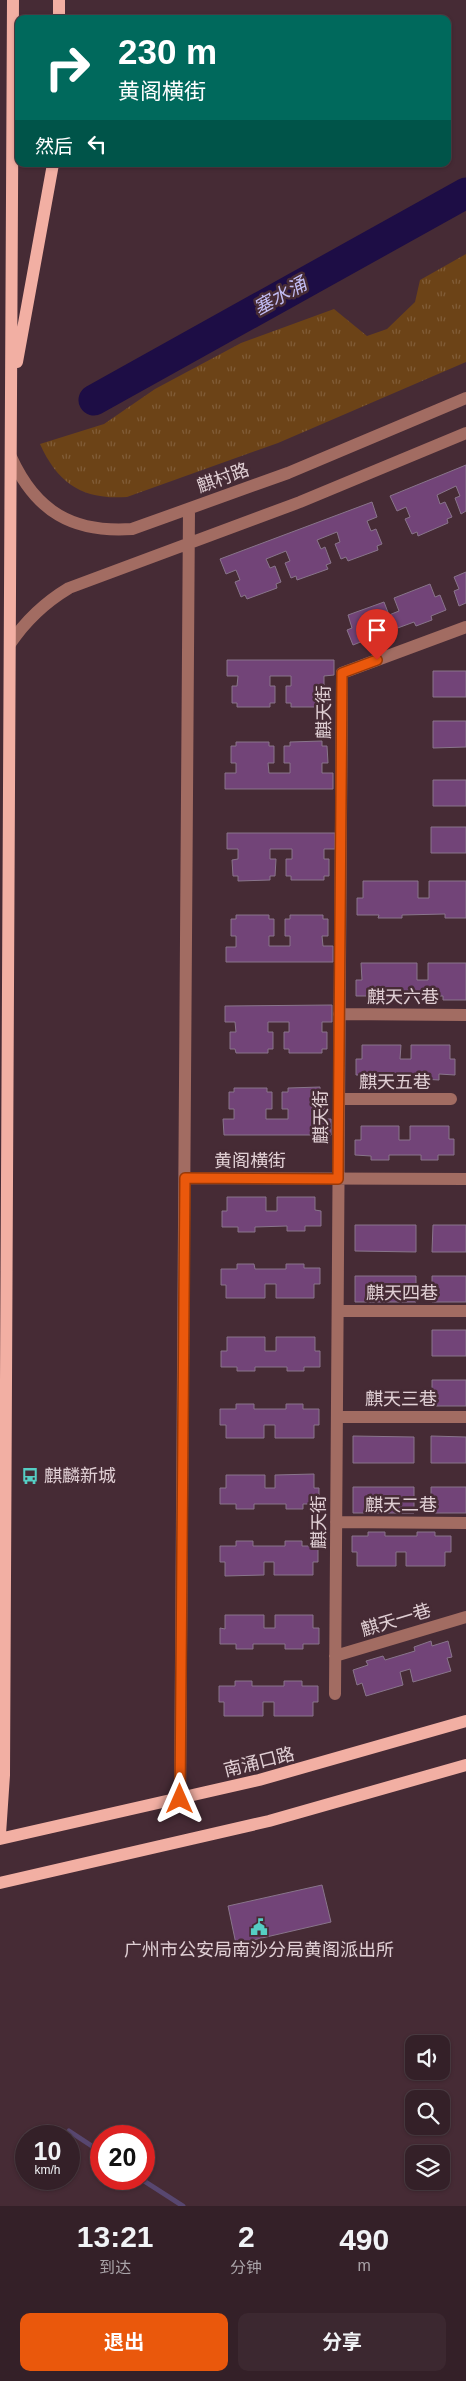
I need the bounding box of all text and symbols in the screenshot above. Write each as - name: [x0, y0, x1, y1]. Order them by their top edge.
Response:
- text: 230 m: [118, 32, 217, 71]
- icon: right: [35, 35, 100, 100]
- text: 黄阁横街: [118, 79, 206, 104]
- icon: left: [83, 130, 111, 158]
- text: 然后: [35, 136, 73, 157]
- water label: 塞水涌: [250, 272, 312, 319]
- street label: 麒村路: [194, 459, 252, 497]
- pin: [356, 609, 398, 660]
- icon: arrive: [363, 616, 391, 644]
- street label: 麒天街: [314, 685, 334, 739]
- street label: 麒天六巷: [367, 987, 439, 1007]
- street label: 麒天五巷: [359, 1072, 431, 1092]
- street label: 麒天街: [311, 1090, 331, 1144]
- street label: 黄阁横街: [214, 1151, 286, 1171]
- street label: 麒天四巷: [366, 1283, 438, 1303]
- street label: 麒天三巷: [365, 1389, 437, 1409]
- bus stop icon: 麒麟新城: [20, 1466, 40, 1486]
- place label: 麒麟新城: [44, 1466, 116, 1486]
- street label: 麒天街: [309, 1495, 329, 1549]
- street label: 麒天二巷: [365, 1495, 437, 1515]
- street label: 麒天一巷: [359, 1600, 433, 1640]
- street label: 南涌口路: [222, 1744, 296, 1780]
- position arrow: [153, 1772, 205, 1824]
- public building icon: 广州市公安局南沙分局黄阁派出所: [249, 1917, 269, 1937]
- place label: 广州市公安局南沙分局黄阁派出所: [124, 1940, 394, 1960]
- map controls: [405, 2035, 450, 2190]
- button: sound: [405, 2035, 450, 2080]
- button: search: [405, 2090, 450, 2135]
- speed limit sign: 20: [90, 2125, 155, 2190]
- text: 10: [34, 2137, 61, 2165]
- button: layers: [405, 2145, 450, 2190]
- text: km/h: [34, 2163, 61, 2177]
- text: 13:21: [77, 2220, 154, 2253]
- text: 2: [238, 2220, 255, 2253]
- text: 490: [339, 2223, 389, 2256]
- text: m: [358, 2257, 371, 2274]
- text: 到达: [99, 2259, 131, 2276]
- text: 分钟: [230, 2259, 262, 2276]
- button: 退出: [20, 2313, 228, 2371]
- button: 分享: [238, 2313, 446, 2371]

